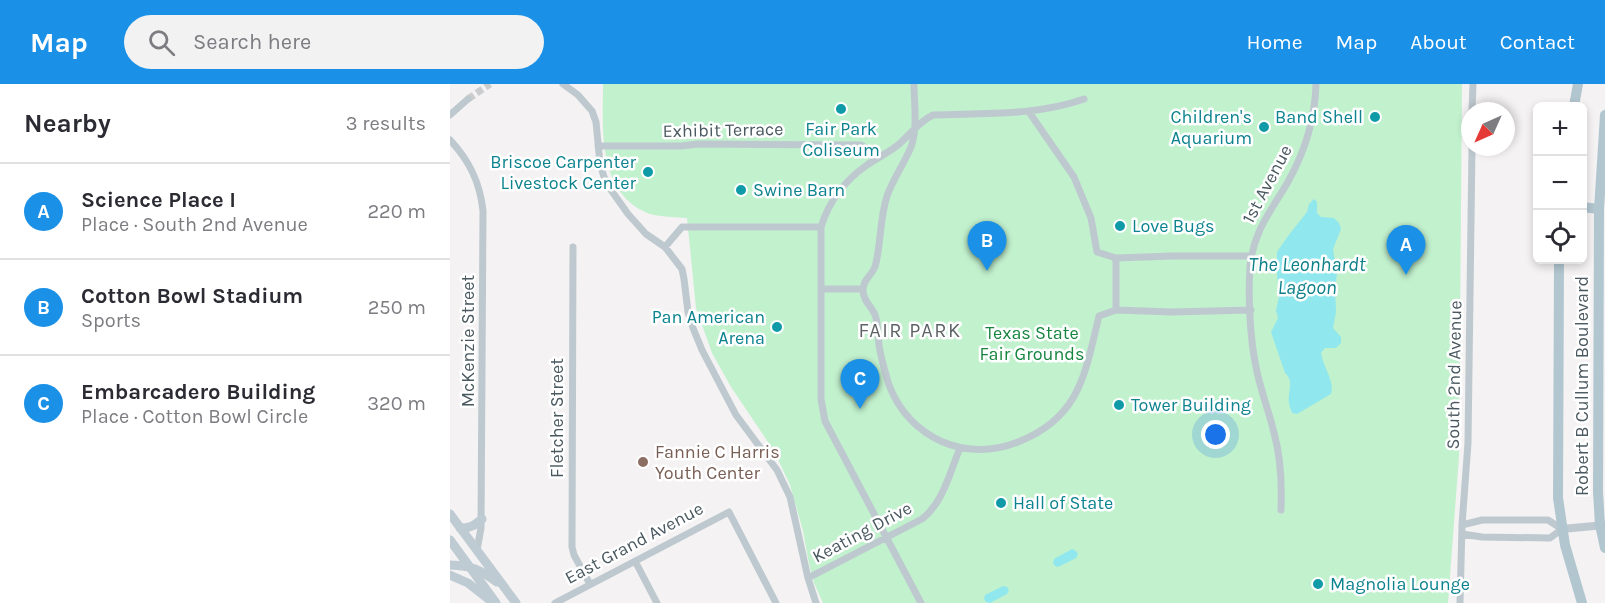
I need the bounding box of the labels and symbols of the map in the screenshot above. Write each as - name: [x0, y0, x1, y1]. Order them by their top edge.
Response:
- marker: Fair Park Coliseum: [834, 102, 848, 116]
- north arrow: [1461, 102, 1515, 156]
- place label: Children's Aquarium: [1171, 106, 1252, 149]
- place label: Band Shell: [1275, 106, 1363, 128]
- marker: Band Shell: [1368, 110, 1382, 124]
- street label: Exhibit Terrace: [662, 118, 784, 142]
- place label: Fair Park Coliseum: [802, 118, 880, 161]
- marker: Children's Aquarium: [1257, 120, 1271, 134]
- street label: 1st Avenue: [1237, 141, 1297, 227]
- place label: Briscoe Carpenter Livestock Center: [490, 151, 636, 194]
- marker: Briscoe Carpenter Livestock Center: [641, 165, 655, 179]
- place label: Swine Barn: [753, 179, 845, 201]
- marker: Swine Barn: [734, 183, 748, 197]
- place label: Love Bugs: [1132, 215, 1215, 237]
- marker: Love Bugs: [1113, 219, 1127, 233]
- pin: B: [968, 222, 1006, 271]
- pin: A: [1386, 226, 1426, 275]
- water label: The Leonhardt Lagoon: [1248, 253, 1366, 299]
- street label: McKenzie Street: [457, 275, 479, 407]
- street label: Robert B Cullum Boulevard: [1571, 276, 1593, 496]
- street label: South 2nd Avenue: [1442, 300, 1466, 450]
- place label: Pan American Arena: [652, 306, 765, 349]
- district label: FAIR PARK: [858, 319, 962, 342]
- marker: Pan American Arena: [770, 320, 784, 334]
- park label: Texas State Fair Grounds: [980, 322, 1084, 365]
- street label: Fletcher Street: [546, 358, 568, 478]
- pin: C: [840, 360, 880, 409]
- place label: Tower Building: [1131, 394, 1251, 416]
- marker: Tower Building: [1112, 398, 1126, 412]
- your location: [1201, 420, 1230, 449]
- place label: Fannie C Harris Youth Center: [655, 441, 780, 484]
- marker: Fannie C Harris Youth Center: [636, 455, 650, 469]
- place label: Hall of State: [1013, 492, 1113, 514]
- marker: Hall of State: [994, 496, 1008, 510]
- street label: East Grand Avenue: [561, 497, 707, 589]
- street label: Keating Drive: [808, 497, 916, 567]
- place label: Magnolia Lounge: [1330, 573, 1470, 595]
- marker: Magnolia Lounge: [1311, 577, 1325, 591]

